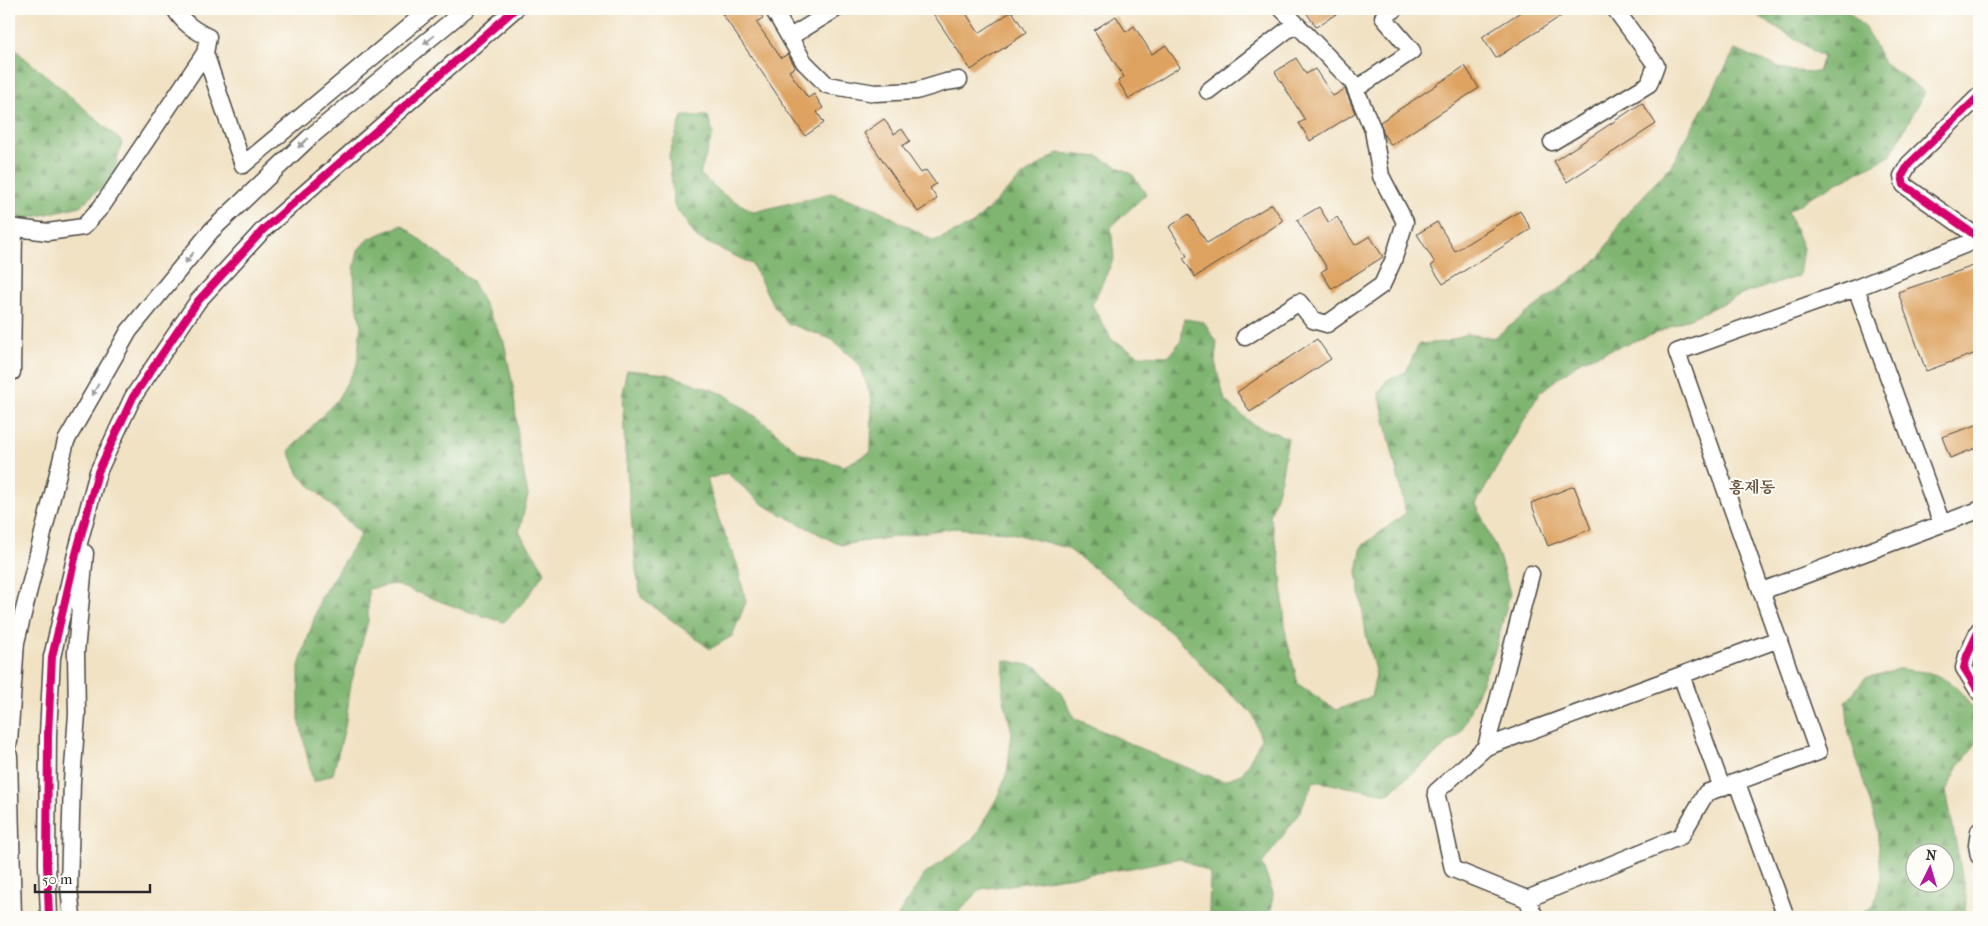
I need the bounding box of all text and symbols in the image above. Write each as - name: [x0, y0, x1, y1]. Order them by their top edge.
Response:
- one-way arrow: [422, 34, 435, 45]
- one-way arrow: [298, 137, 310, 149]
- one-way arrow: [183, 251, 194, 264]
- one-way arrow: [91, 384, 100, 397]
- district label: 홍제동: [1729, 478, 1776, 497]
- north arrow: [1906, 844, 1956, 894]
- text: N: [1925, 847, 1937, 865]
- scale bar: [35, 861, 150, 893]
- text: 50 m: [42, 870, 73, 888]

